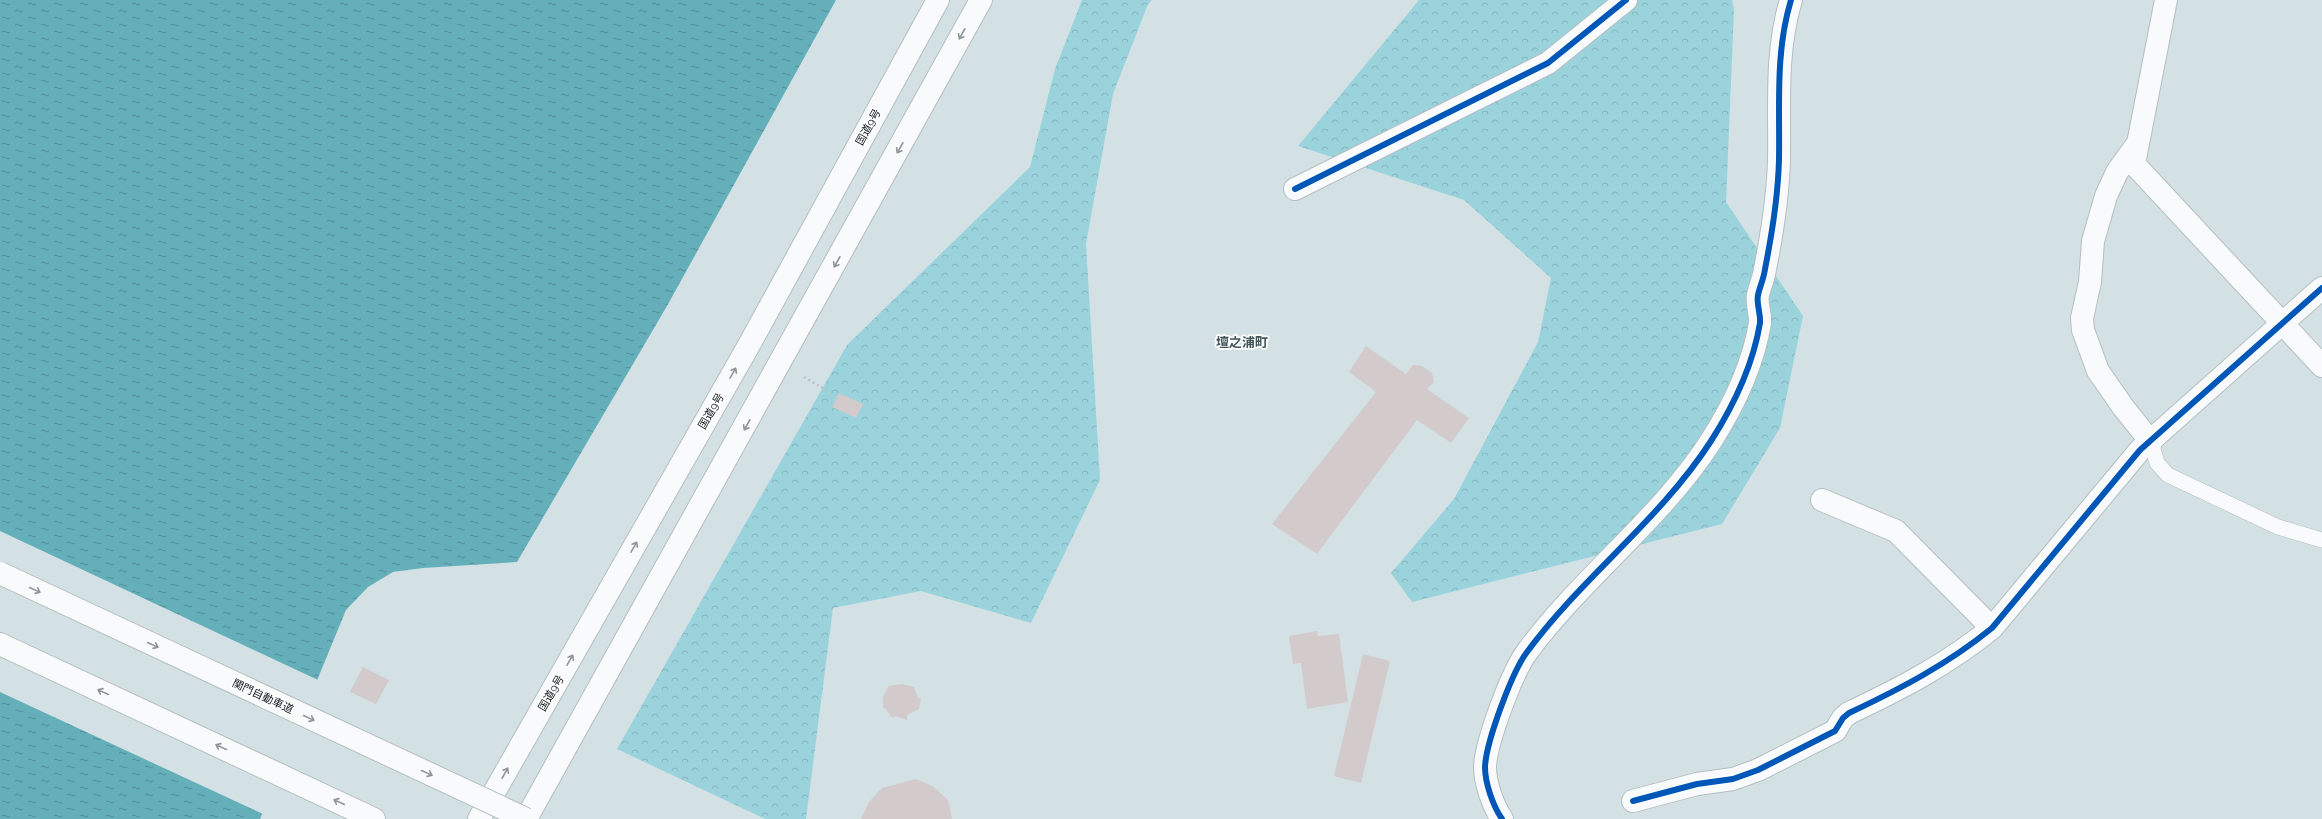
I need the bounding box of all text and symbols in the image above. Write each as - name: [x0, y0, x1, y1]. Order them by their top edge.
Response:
- one-way arrow: [958, 28, 966, 40]
- street label: 国道9号: [853, 107, 884, 148]
- one-way arrow: [895, 142, 903, 154]
- one-way arrow: [833, 256, 840, 268]
- district label: 壇之浦町: [1216, 335, 1268, 350]
- one-way arrow: [729, 367, 737, 379]
- street label: 国道9号: [696, 391, 727, 432]
- one-way arrow: [742, 419, 750, 431]
- one-way arrow: [630, 541, 638, 553]
- one-way arrow: [29, 587, 41, 594]
- one-way arrow: [147, 642, 159, 649]
- one-way arrow: [566, 654, 574, 666]
- street label: 国道9号: [536, 673, 567, 714]
- street label: 関門自動車道: [230, 677, 295, 716]
- one-way arrow: [98, 688, 110, 695]
- one-way arrow: [303, 714, 315, 722]
- one-way arrow: [215, 743, 227, 750]
- one-way arrow: [502, 767, 510, 779]
- one-way arrow: [420, 769, 432, 777]
- one-way arrow: [333, 798, 345, 806]

